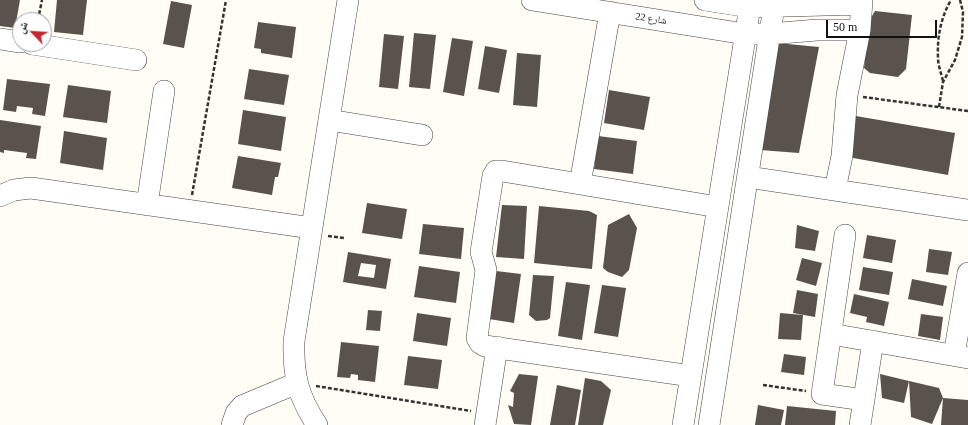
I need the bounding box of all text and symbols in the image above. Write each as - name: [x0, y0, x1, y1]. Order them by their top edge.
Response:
- street label: شارع 22: [635, 11, 667, 27]
- north arrow: [12, 12, 52, 52]
- scale bar: [828, 12, 939, 38]
- text: ش: [14, 20, 30, 35]
- text: 50 m: [833, 20, 857, 34]

